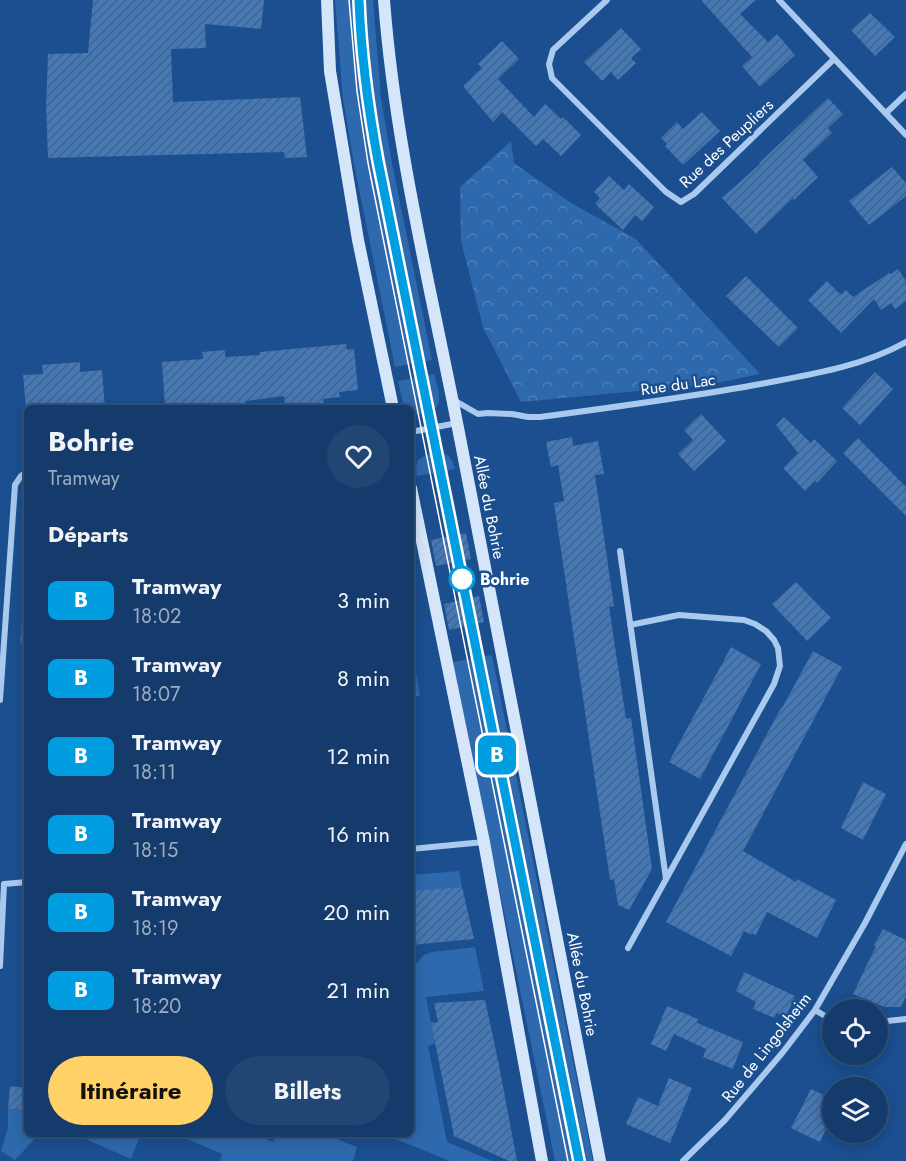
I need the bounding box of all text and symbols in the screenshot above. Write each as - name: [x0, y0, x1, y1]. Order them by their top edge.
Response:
- street label: Rue des Peupliers: [674, 94, 778, 193]
- street label: Rue du Lac: [639, 368, 717, 401]
- text: Bohrie: [48, 421, 134, 462]
- button: heart: [327, 425, 390, 488]
- street label: Allée du Bohrie: [468, 453, 511, 561]
- text: Tramway: [48, 464, 120, 493]
- text: Départs: [48, 518, 128, 550]
- marker: Bohrie: [449, 566, 475, 592]
- place label: Bohrie: [480, 568, 529, 591]
- text: Tramway: [132, 570, 221, 602]
- text: 3 min: [337, 584, 390, 616]
- text: B: [74, 585, 88, 615]
- text: 18:02: [132, 602, 181, 631]
- text: Tramway: [132, 648, 221, 680]
- text: 8 min: [337, 662, 390, 694]
- text: B: [74, 663, 88, 693]
- text: 18:07: [132, 680, 180, 709]
- text: Tramway: [132, 726, 221, 758]
- line badge: B: [478, 736, 516, 774]
- text: 12 min: [327, 740, 390, 772]
- text: B: [490, 740, 504, 770]
- text: B: [74, 741, 88, 771]
- text: 18:11: [132, 758, 176, 787]
- text: Tramway: [132, 804, 221, 836]
- text: 16 min: [326, 818, 390, 850]
- text: B: [74, 819, 88, 849]
- text: 18:15: [132, 836, 178, 865]
- text: Tramway: [132, 882, 221, 914]
- text: 20 min: [323, 896, 390, 928]
- text: B: [74, 897, 88, 927]
- text: 18:19: [132, 914, 178, 943]
- street label: Allée du Bohrie: [561, 930, 604, 1038]
- text: Tramway: [132, 960, 221, 992]
- text: 21 min: [327, 974, 390, 1006]
- text: B: [74, 975, 88, 1005]
- street label: Rue de Lingolsheim: [716, 988, 817, 1107]
- text: 18:20: [132, 992, 181, 1021]
- map controls: [822, 999, 888, 1143]
- button: locate: [822, 999, 888, 1065]
- button: Itinéraire: [48, 1056, 213, 1125]
- button: Billets: [225, 1056, 390, 1125]
- button: layers: [822, 1077, 888, 1143]

